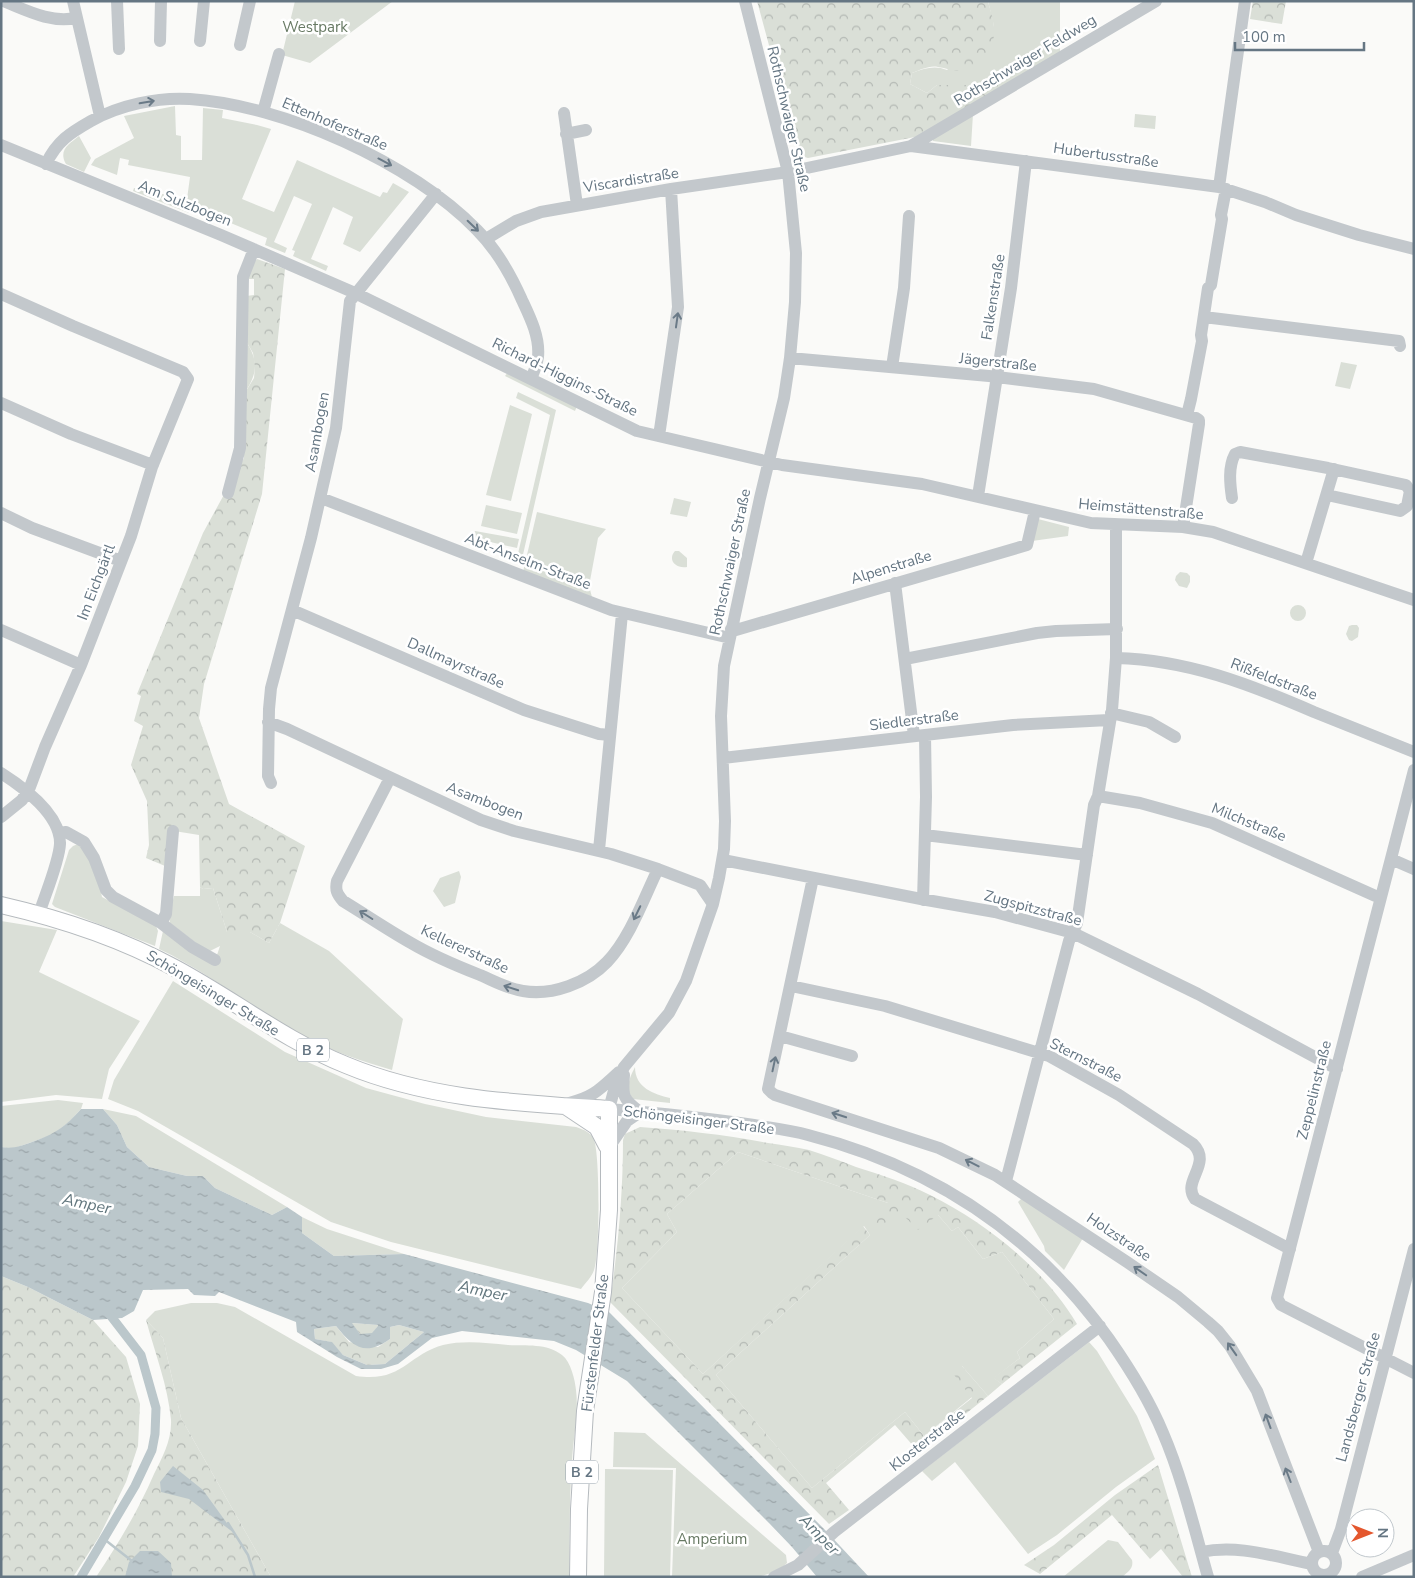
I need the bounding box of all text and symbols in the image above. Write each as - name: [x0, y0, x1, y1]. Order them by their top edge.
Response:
- street label: Rothschwaiger Feldweg: [950, 10, 1100, 110]
- park label: Westpark: [282, 17, 348, 37]
- scale bar: [1235, 20, 1364, 52]
- text: 100 m: [1242, 27, 1286, 47]
- street label: Rothschwaiger Straße: [762, 44, 816, 194]
- street label: Ettenhoferstraße: [279, 93, 391, 155]
- one-way arrow: [138, 97, 154, 107]
- street label: Hubertusstraße: [1052, 138, 1160, 172]
- one-way arrow: [377, 158, 392, 167]
- street label: Viscardistraße: [581, 163, 680, 198]
- street label: Am Sulzbogen: [135, 175, 235, 231]
- one-way arrow: [467, 220, 479, 232]
- street label: Falkenstraße: [976, 252, 1010, 342]
- one-way arrow: [672, 312, 682, 328]
- street label: Richard-Higgins-Straße: [489, 333, 641, 421]
- street label: Jägerstraße: [957, 348, 1038, 376]
- street label: Asambogen: [300, 390, 334, 474]
- street label: Rothschwaiger Straße: [705, 487, 755, 637]
- street label: Heimstättenstraße: [1078, 494, 1204, 524]
- street label: Abt-Anselm-Straße: [462, 528, 594, 594]
- street label: Im Eichgärtl: [72, 540, 120, 623]
- street label: Alpenstraße: [848, 545, 934, 589]
- street label: Dallmayrstraße: [404, 633, 508, 693]
- street label: Rißfeldstraße: [1228, 653, 1320, 705]
- street label: Siedlerstraße: [868, 705, 960, 735]
- street label: Asambogen: [443, 777, 527, 825]
- street label: Milchstraße: [1209, 798, 1289, 846]
- street label: Zugspitzstraße: [982, 885, 1084, 931]
- one-way arrow: [632, 905, 642, 920]
- one-way arrow: [360, 910, 374, 920]
- street label: Kellererstraße: [418, 920, 512, 978]
- street label: Schöngeisinger Straße: [143, 945, 283, 1041]
- one-way arrow: [503, 982, 519, 992]
- street label: Sternstraße: [1046, 1033, 1126, 1087]
- road number: B 2: [297, 1038, 329, 1062]
- street label: Zeppelinstraße: [1292, 1038, 1336, 1142]
- one-way arrow: [770, 1056, 779, 1072]
- street label: Schöngeisinger Straße: [622, 1101, 776, 1139]
- one-way arrow: [831, 1110, 847, 1119]
- one-way arrow: [965, 1158, 980, 1167]
- water label: Amper: [60, 1188, 114, 1220]
- street label: Holzstraße: [1083, 1208, 1155, 1266]
- one-way arrow: [1133, 1266, 1147, 1276]
- street label: Fürstenfelder Straße: [577, 1273, 613, 1413]
- water label: Amper: [456, 1275, 510, 1307]
- street label: Landsberger Straße: [1331, 1330, 1385, 1464]
- one-way arrow: [1227, 1342, 1237, 1356]
- street label: Klosterstraße: [885, 1404, 969, 1476]
- one-way arrow: [1262, 1414, 1272, 1429]
- road number: B 2: [566, 1460, 598, 1484]
- one-way arrow: [1283, 1467, 1292, 1483]
- north arrow: [1345, 1508, 1395, 1558]
- water label: Amper: [794, 1509, 845, 1561]
- text: N: [1373, 1528, 1392, 1538]
- park label: Amperium: [677, 1529, 747, 1549]

